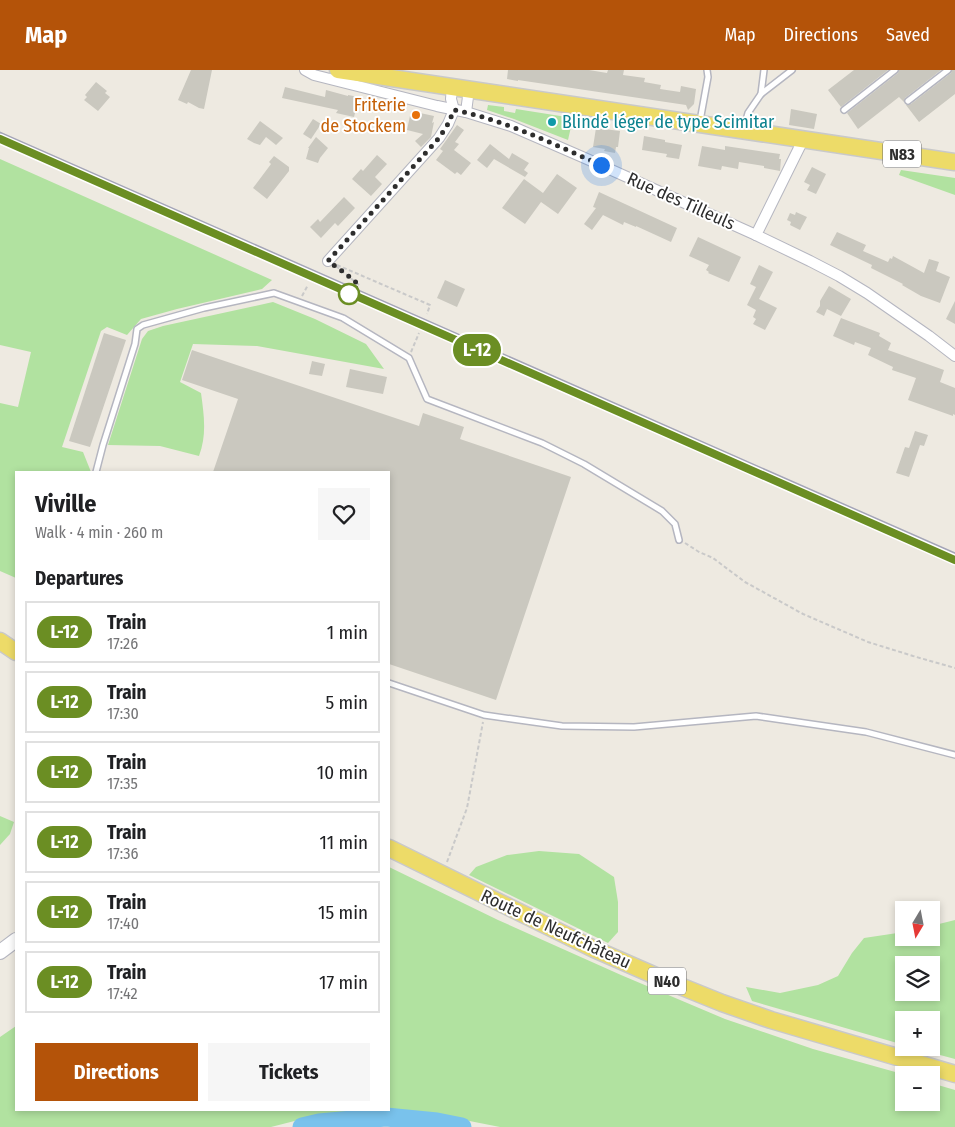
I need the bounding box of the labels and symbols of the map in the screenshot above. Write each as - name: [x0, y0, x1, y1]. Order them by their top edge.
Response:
- place label: Friterie de Stockem: [321, 94, 406, 137]
- marker: Friterie de Stockem: [410, 109, 422, 121]
- place label: Blindé léger de type Scimitar: [562, 111, 775, 133]
- marker: Blindé léger de type Scimitar: [546, 116, 558, 128]
- road number: N83: [883, 140, 921, 168]
- your location: [589, 153, 614, 178]
- street label: Rue des Tilleuls: [624, 167, 739, 235]
- unlabelled marker: [338, 283, 360, 305]
- line badge: L-12: [442, 334, 512, 366]
- street label: Route de Neufchâteau: [477, 885, 635, 973]
- north arrow: [895, 901, 940, 946]
- road number: N40: [648, 968, 686, 994]

